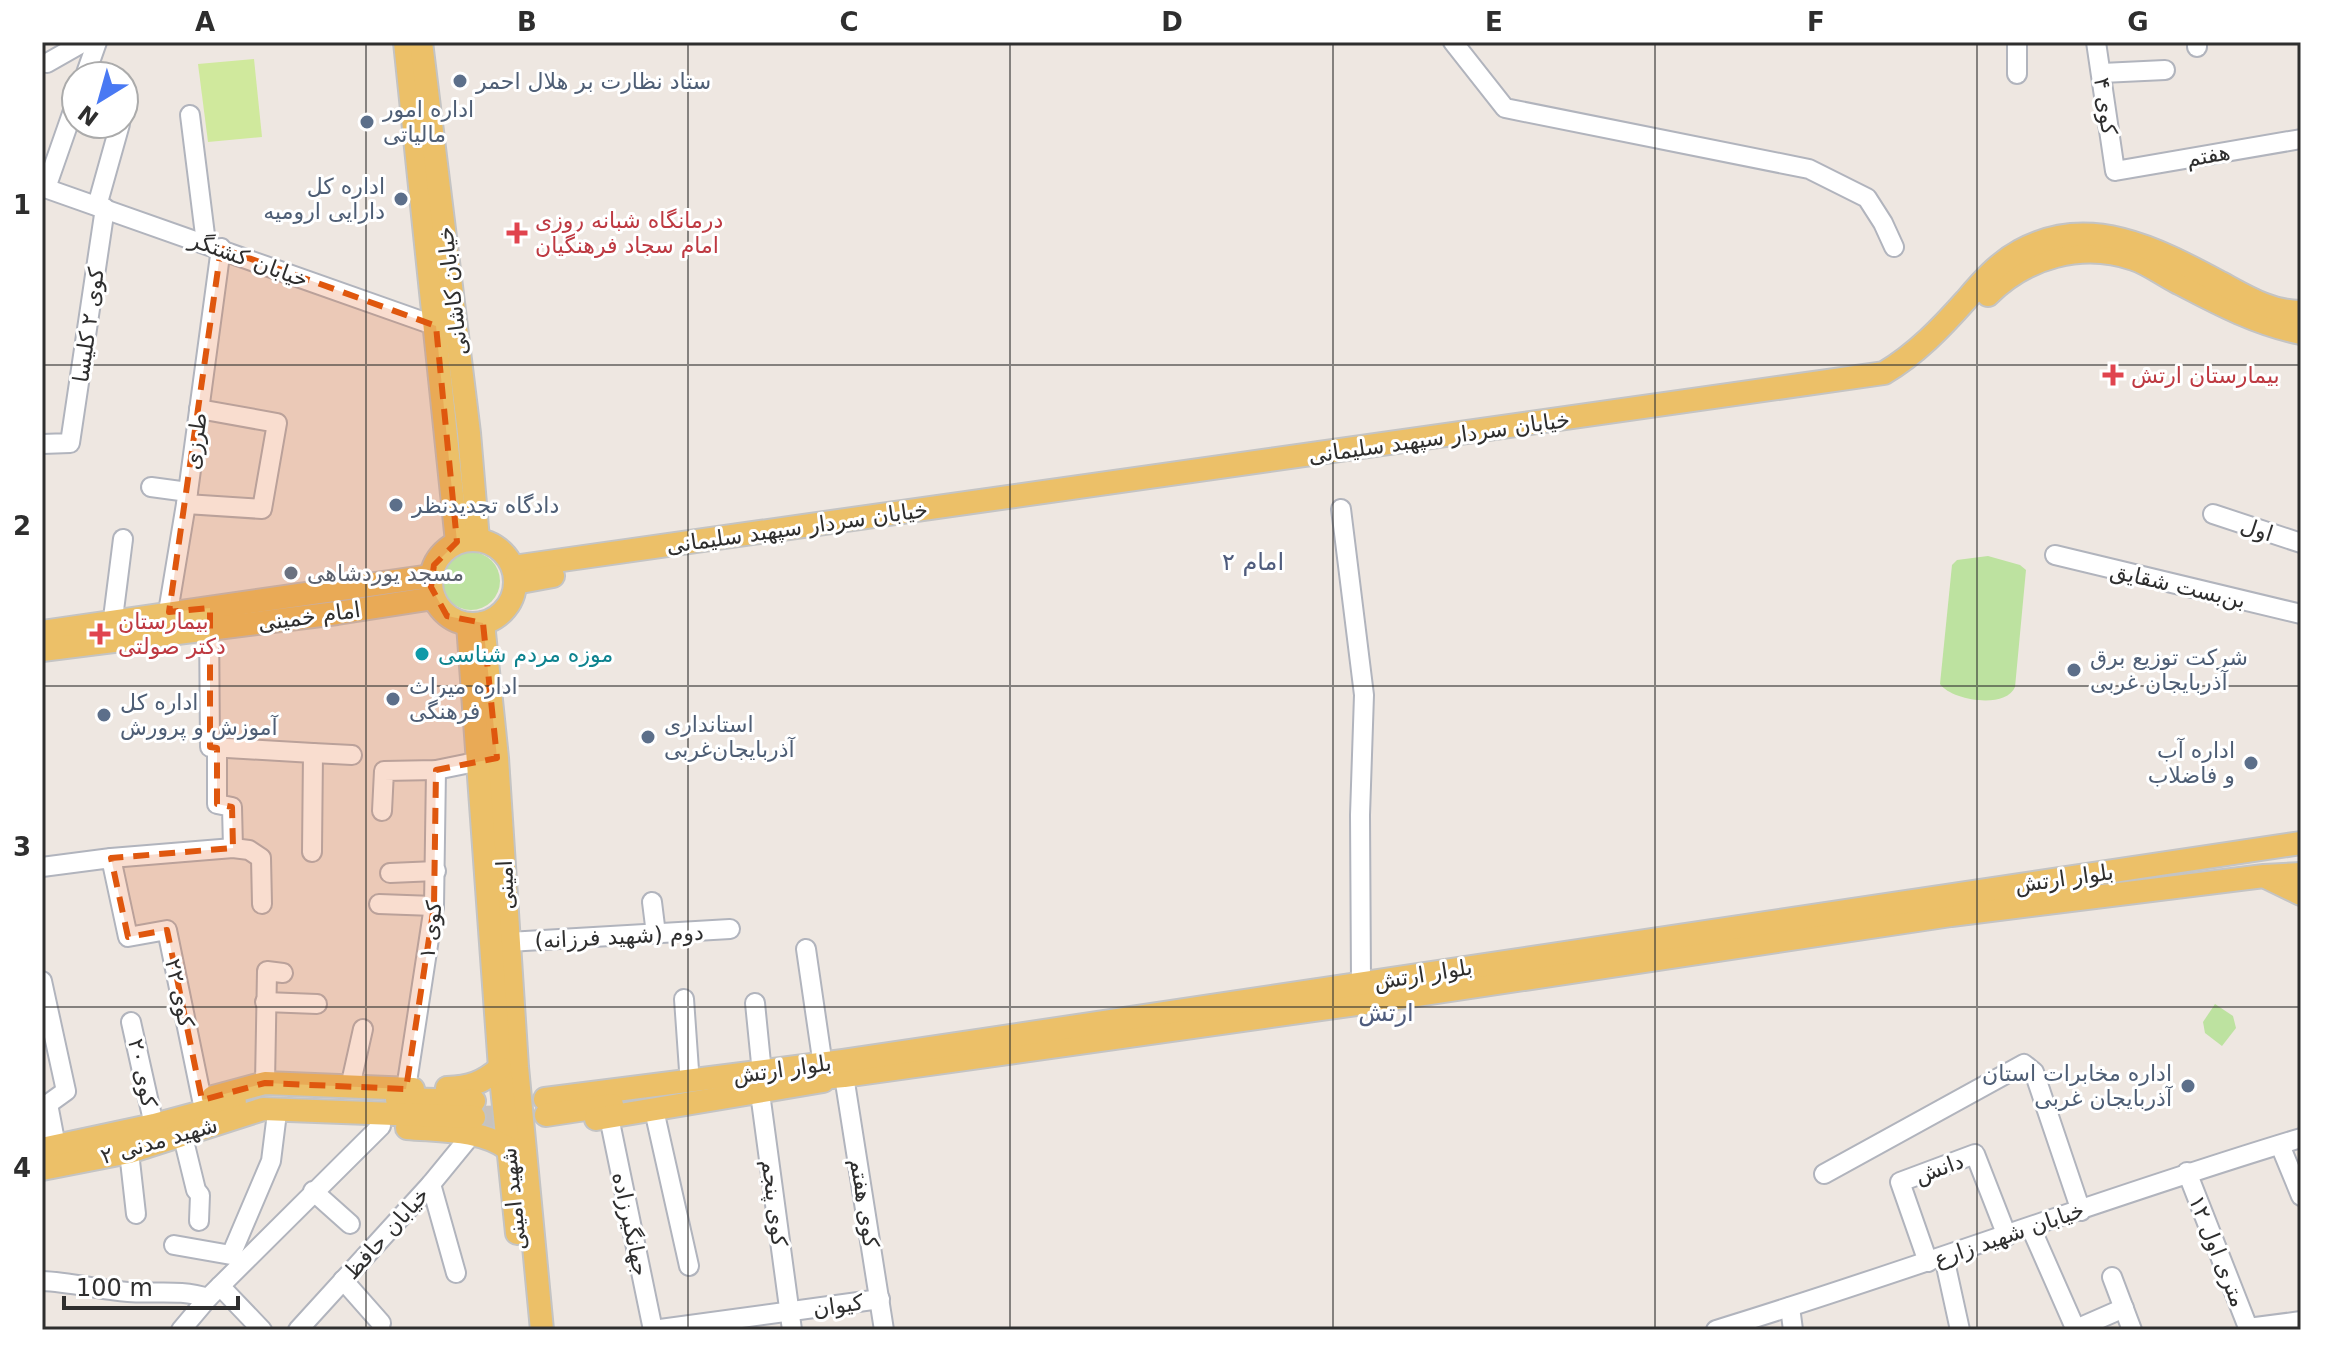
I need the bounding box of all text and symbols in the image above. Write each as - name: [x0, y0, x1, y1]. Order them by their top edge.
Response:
- text: A: [195, 7, 215, 37]
- text: B: [517, 7, 537, 37]
- text: C: [839, 7, 859, 37]
- text: D: [1161, 7, 1183, 37]
- text: E: [1485, 7, 1503, 37]
- text: F: [1807, 7, 1825, 37]
- text: G: [2127, 7, 2149, 37]
- north arrow: [60, 60, 140, 140]
- place label: ستاد نظارت بر هلال احمر: [475, 69, 711, 94]
- marker: ستاد نظارت بر هلال احمر: [451, 72, 469, 90]
- street label: کوی ۴: [2089, 76, 2122, 137]
- place label: اداره امور مالیاتی: [382, 97, 474, 147]
- text: N: [73, 100, 103, 131]
- marker: اداره امور مالیاتی: [358, 113, 376, 131]
- street label: هفتم: [2184, 139, 2232, 173]
- place label: اداره کل دارایی ارومیه: [263, 174, 385, 224]
- text: 1: [13, 190, 31, 220]
- marker: اداره کل دارایی ارومیه: [392, 190, 410, 208]
- place label: درمانگاه شبانه روزی امام سجاد فرهنگیان: [535, 208, 723, 258]
- marker: درمانگاه شبانه روزی امام سجاد فرهنگیان: [506, 222, 528, 244]
- street label: خیابان کاشانی: [432, 225, 473, 357]
- street label: خیابان کشتگر: [185, 226, 311, 292]
- street label: کوی ۲ کلیسا: [68, 266, 109, 384]
- place label: بیمارستان ارتش: [2131, 363, 2280, 389]
- marker: بیمارستان ارتش: [2102, 364, 2124, 386]
- street label: خیابان سردار سپهبد سلیمانی: [1307, 407, 1571, 469]
- street label: طرزی: [179, 411, 212, 471]
- place label: دادگاه تجدیدنظر: [411, 493, 559, 518]
- marker: دادگاه تجدیدنظر: [387, 496, 405, 514]
- street label: خیابان سردار سپهبد سلیمانی: [665, 497, 929, 559]
- text: 2: [13, 511, 31, 541]
- street label: اول: [2237, 513, 2276, 546]
- district label: امام ۲: [1222, 548, 1284, 576]
- street label: بن‌بست شقایق: [2108, 558, 2248, 614]
- place label: مسجد یوردشاهی: [307, 561, 464, 586]
- marker: مسجد یوردشاهی: [282, 564, 300, 582]
- street label: امام خمینی: [256, 597, 362, 636]
- place label: بیمارستان دکتر صولتی: [118, 609, 226, 659]
- marker: بیمارستان دکتر صولتی: [89, 623, 111, 645]
- place label: موزه مردم شناسی: [438, 642, 613, 667]
- marker: موزه مردم شناسی: [413, 645, 431, 663]
- place label: شرکت توزیع برق آذربایجان غربی: [2090, 645, 2248, 695]
- marker: شرکت توزیع برق آذربایجان غربی: [2065, 661, 2083, 679]
- place label: اداره میراث فرهنگی: [409, 674, 518, 724]
- place label: اداره کل آموزش و پرورش: [120, 690, 279, 741]
- marker: اداره میراث فرهنگی: [384, 690, 402, 708]
- marker: اداره کل آموزش و پرورش: [95, 706, 113, 724]
- place label: استانداری آذربایجان‌غربی: [664, 712, 796, 762]
- marker: استانداری آذربایجان‌غربی: [639, 728, 657, 746]
- place label: اداره آب و فاضلاب: [2148, 737, 2235, 788]
- marker: اداره آب و فاضلاب: [2242, 754, 2260, 772]
- text: 3: [13, 832, 31, 862]
- street label: بلوار ارتش: [2013, 859, 2115, 899]
- street label: امینی: [492, 860, 519, 910]
- street label: کوی ۱: [414, 899, 447, 960]
- street label: دوم (شهید فرزانه): [534, 920, 704, 953]
- street label: بلوار ارتش: [1372, 954, 1474, 996]
- street label: کوی ۲۲: [160, 956, 199, 1030]
- district label: ارتش: [1358, 999, 1414, 1027]
- street label: کوی ۲۰: [123, 1036, 162, 1110]
- street label: بلوار ارتش: [731, 1050, 833, 1090]
- place label: اداره مخابرات استان آذربایجان غربی: [1982, 1061, 2173, 1111]
- marker: اداره مخابرات استان آذربایجان غربی: [2179, 1077, 2197, 1095]
- street label: شهید مدنی ۲: [98, 1112, 220, 1169]
- street label: شهید امینی: [496, 1146, 531, 1252]
- street label: دانش: [1911, 1148, 1967, 1190]
- text: 4: [13, 1153, 31, 1183]
- street label: کوی هفتم: [844, 1157, 884, 1250]
- street label: کوی پنجم: [756, 1158, 792, 1249]
- street label: جهانگیرزاده: [607, 1170, 654, 1278]
- street label: خیابان حافظ: [339, 1182, 434, 1284]
- street label: ۱۲ متری اول: [2184, 1192, 2251, 1311]
- street label: خیابان شهید زارع: [1931, 1197, 2088, 1272]
- scale bar: [64, 1260, 238, 1310]
- text: 100 m: [76, 1274, 153, 1302]
- street label: کیوان: [811, 1290, 865, 1321]

